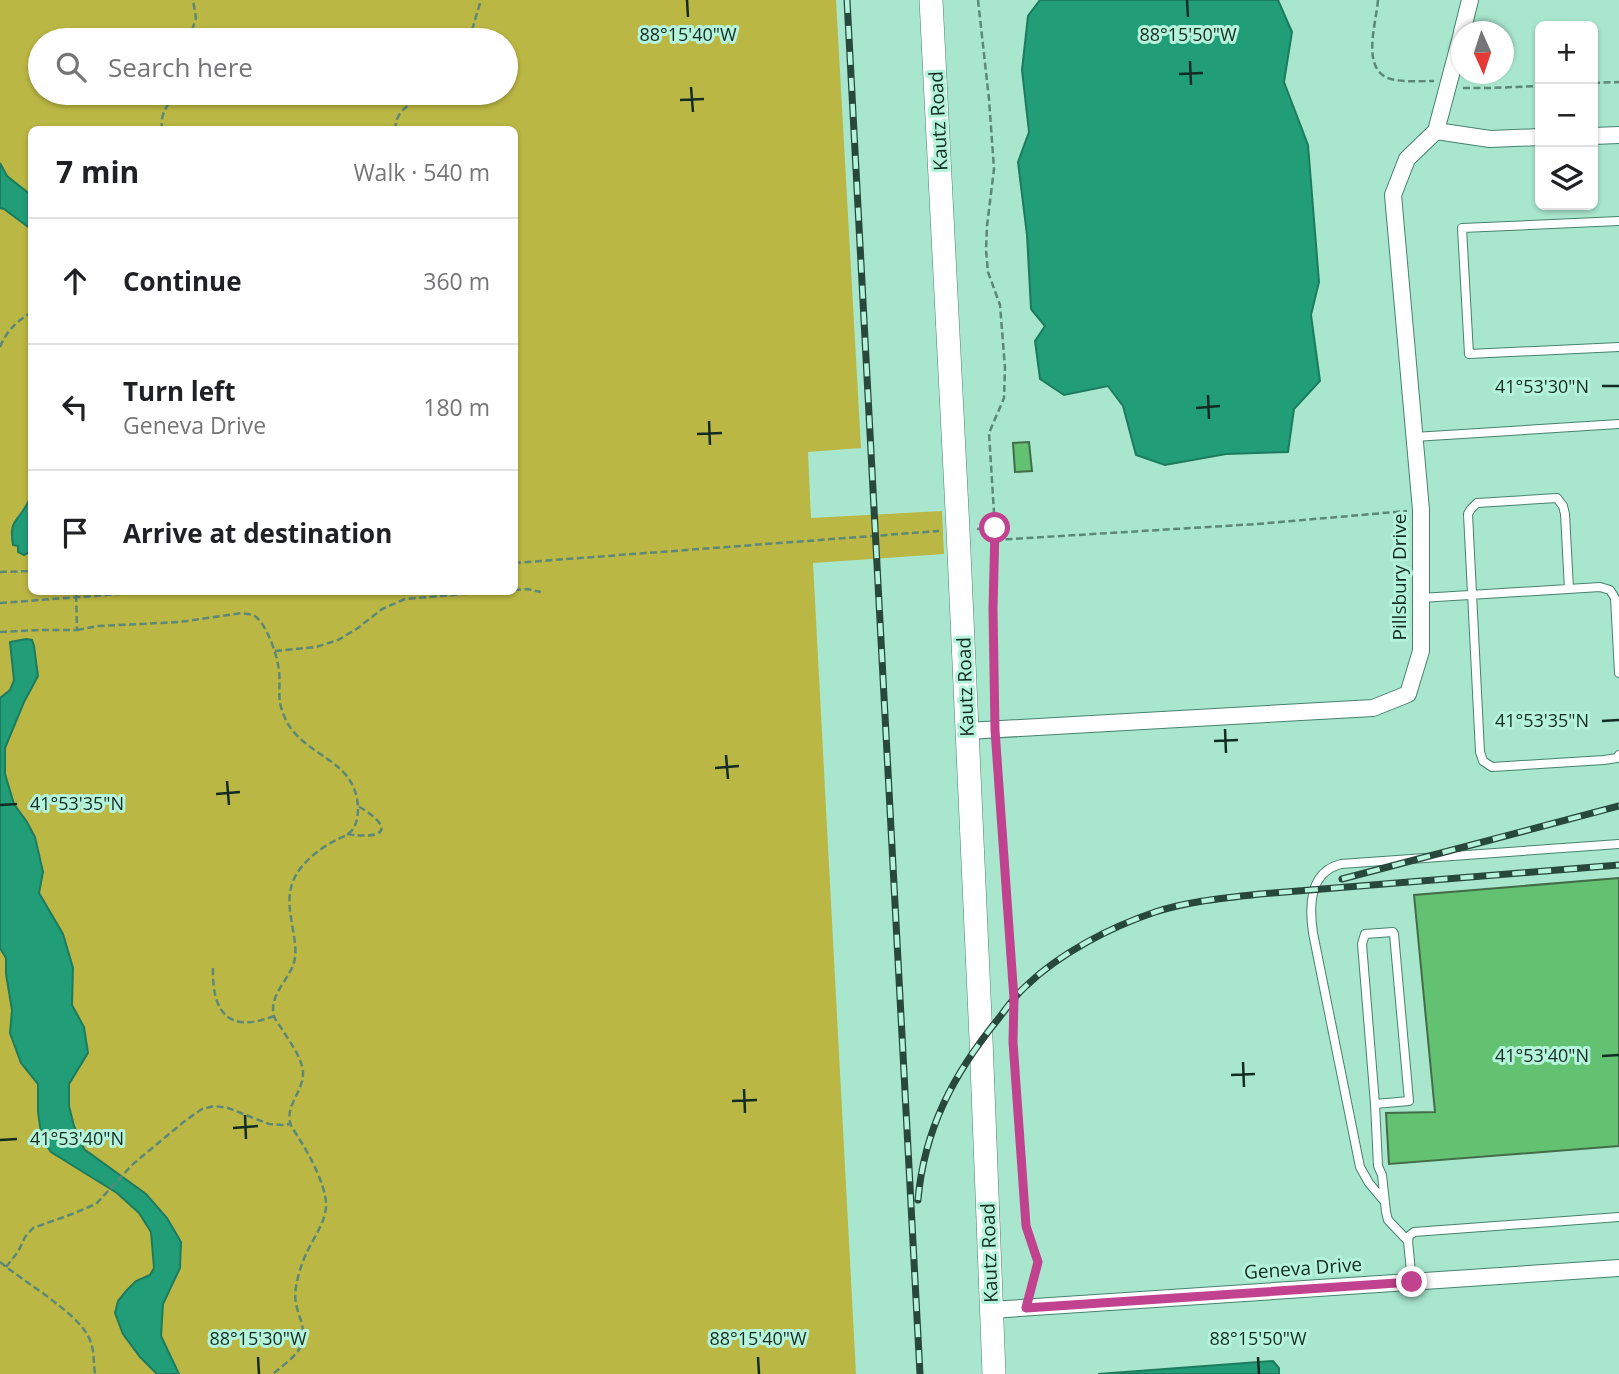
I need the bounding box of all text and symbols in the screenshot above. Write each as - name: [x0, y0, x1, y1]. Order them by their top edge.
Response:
- north arrow: [1451, 21, 1514, 84]
- map controls: [1535, 21, 1598, 210]
- button: +: [1535, 21, 1598, 84]
- text: 88°15'40"W: [639, 22, 737, 46]
- text: 88°15'50"W: [1139, 22, 1237, 46]
- search box: [28, 28, 518, 105]
- icon: search: [52, 48, 90, 86]
- text: Search here: [108, 49, 253, 85]
- street label: Kautz Road: [922, 70, 954, 172]
- button: −: [1535, 84, 1598, 147]
- button: layers: [1535, 147, 1598, 210]
- text: 7 min: [56, 151, 139, 192]
- text: Walk · 540 m: [353, 156, 490, 188]
- icon: ahead: [56, 262, 94, 300]
- text: Continue: [123, 263, 242, 299]
- text: 360 m: [423, 265, 490, 297]
- text: Turn left: [123, 373, 235, 409]
- text: 41°53'30"N: [1495, 374, 1589, 398]
- icon: left: [56, 388, 94, 426]
- text: 180 m: [423, 391, 490, 423]
- text: Geneva Drive: [123, 409, 266, 441]
- route start: [979, 512, 1010, 543]
- icon: arrive: [56, 514, 94, 552]
- street label: Pillsbury Drive: [1386, 514, 1412, 640]
- text: Arrive at destination: [123, 515, 392, 551]
- street label: Kautz Road: [950, 637, 980, 737]
- text: 41°53'35"N: [1495, 708, 1589, 732]
- text: 41°53'35"N: [30, 791, 124, 815]
- text: 41°53'40"N: [1495, 1043, 1589, 1067]
- text: 41°53'40"N: [30, 1126, 124, 1150]
- street label: Kautz Road: [974, 1203, 1004, 1303]
- street label: Geneva Drive: [1243, 1251, 1363, 1285]
- route end: [1396, 1266, 1427, 1297]
- text: 88°15'30"W: [209, 1326, 307, 1350]
- text: 88°15'40"W: [709, 1326, 807, 1350]
- text: 88°15'50"W: [1209, 1326, 1307, 1350]

